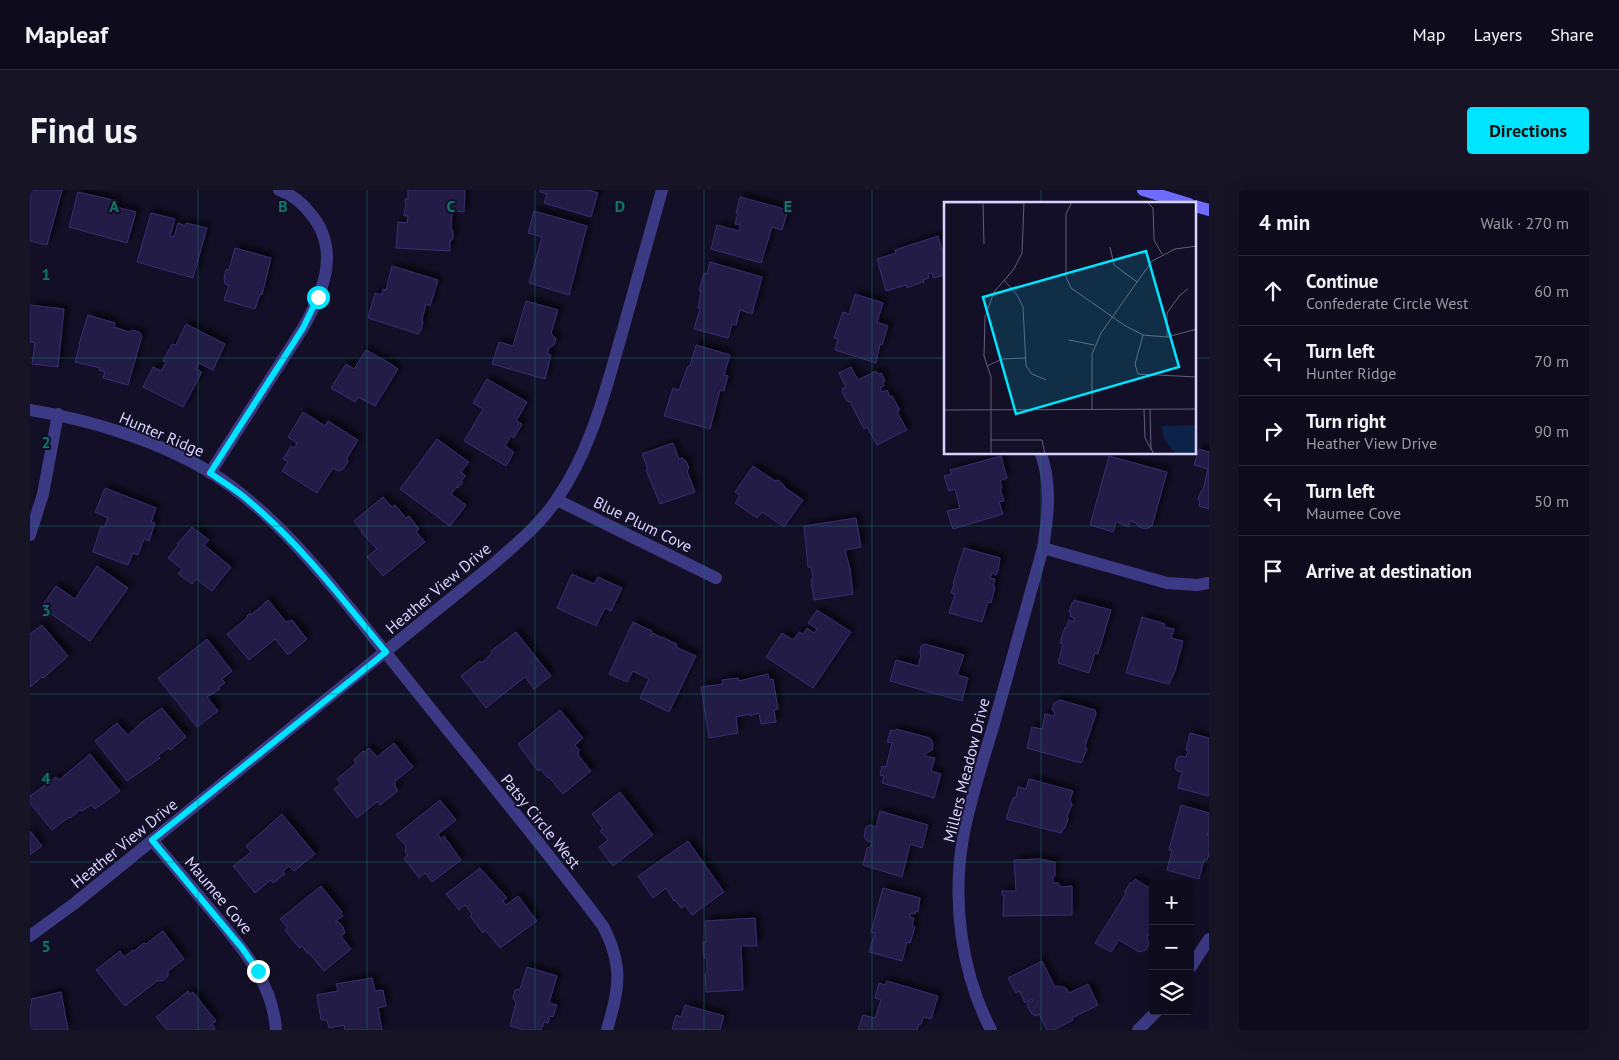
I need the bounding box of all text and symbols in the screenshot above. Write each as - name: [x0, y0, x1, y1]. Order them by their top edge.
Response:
- text: Mapleaf: [25, 19, 108, 50]
- text: Map: [1413, 23, 1445, 46]
- text: Layers: [1473, 23, 1522, 46]
- text: Share: [1550, 23, 1594, 46]
- text: Find us: [30, 107, 138, 153]
- button: Directions: [1467, 107, 1589, 154]
- text: A: [109, 196, 119, 216]
- text: B: [278, 196, 288, 216]
- text: C: [447, 196, 456, 216]
- text: D: [615, 196, 625, 216]
- text: E: [784, 196, 792, 216]
- inset map: [944, 202, 1196, 455]
- text: 4 min: [1259, 209, 1310, 236]
- text: Walk · 270 m: [1480, 213, 1569, 233]
- text: 1: [41, 264, 51, 284]
- text: Continue: [1306, 269, 1378, 293]
- icon: ahead: [1259, 277, 1287, 305]
- text: 60 m: [1534, 281, 1569, 301]
- route start: [307, 286, 330, 309]
- text: Confederate Circle West: [1306, 293, 1468, 313]
- text: Turn left: [1306, 339, 1375, 363]
- icon: left: [1259, 347, 1287, 375]
- text: 70 m: [1534, 351, 1569, 371]
- text: Hunter Ridge: [1306, 363, 1396, 383]
- street label: Hunter Ridge: [117, 407, 207, 461]
- text: Turn right: [1306, 409, 1386, 433]
- icon: right: [1259, 417, 1287, 445]
- text: 90 m: [1534, 421, 1569, 441]
- text: 2: [41, 432, 51, 452]
- text: Heather View Drive: [1306, 433, 1437, 453]
- text: Turn left: [1306, 479, 1375, 503]
- icon: left: [1259, 487, 1287, 515]
- text: 50 m: [1534, 491, 1569, 511]
- street label: Blue Plum Cove: [590, 492, 696, 556]
- text: Maumee Cove: [1306, 503, 1401, 523]
- street label: Heather View Drive: [381, 538, 495, 638]
- icon: arrive: [1259, 557, 1287, 585]
- text: Arrive at destination: [1306, 559, 1472, 583]
- text: 3: [41, 600, 51, 620]
- street label: Millers Meadow Drive: [938, 696, 994, 844]
- text: 4: [41, 768, 51, 788]
- street label: Patsy Circle West: [497, 770, 585, 873]
- street label: Heather View Drive: [67, 794, 181, 892]
- street label: Maumee Cove: [181, 852, 257, 938]
- map controls: [1149, 880, 1194, 1015]
- button: +: [1149, 880, 1194, 925]
- button: −: [1149, 925, 1194, 970]
- text: 5: [41, 936, 51, 956]
- route end: [247, 960, 270, 983]
- button: layers: [1149, 970, 1194, 1015]

